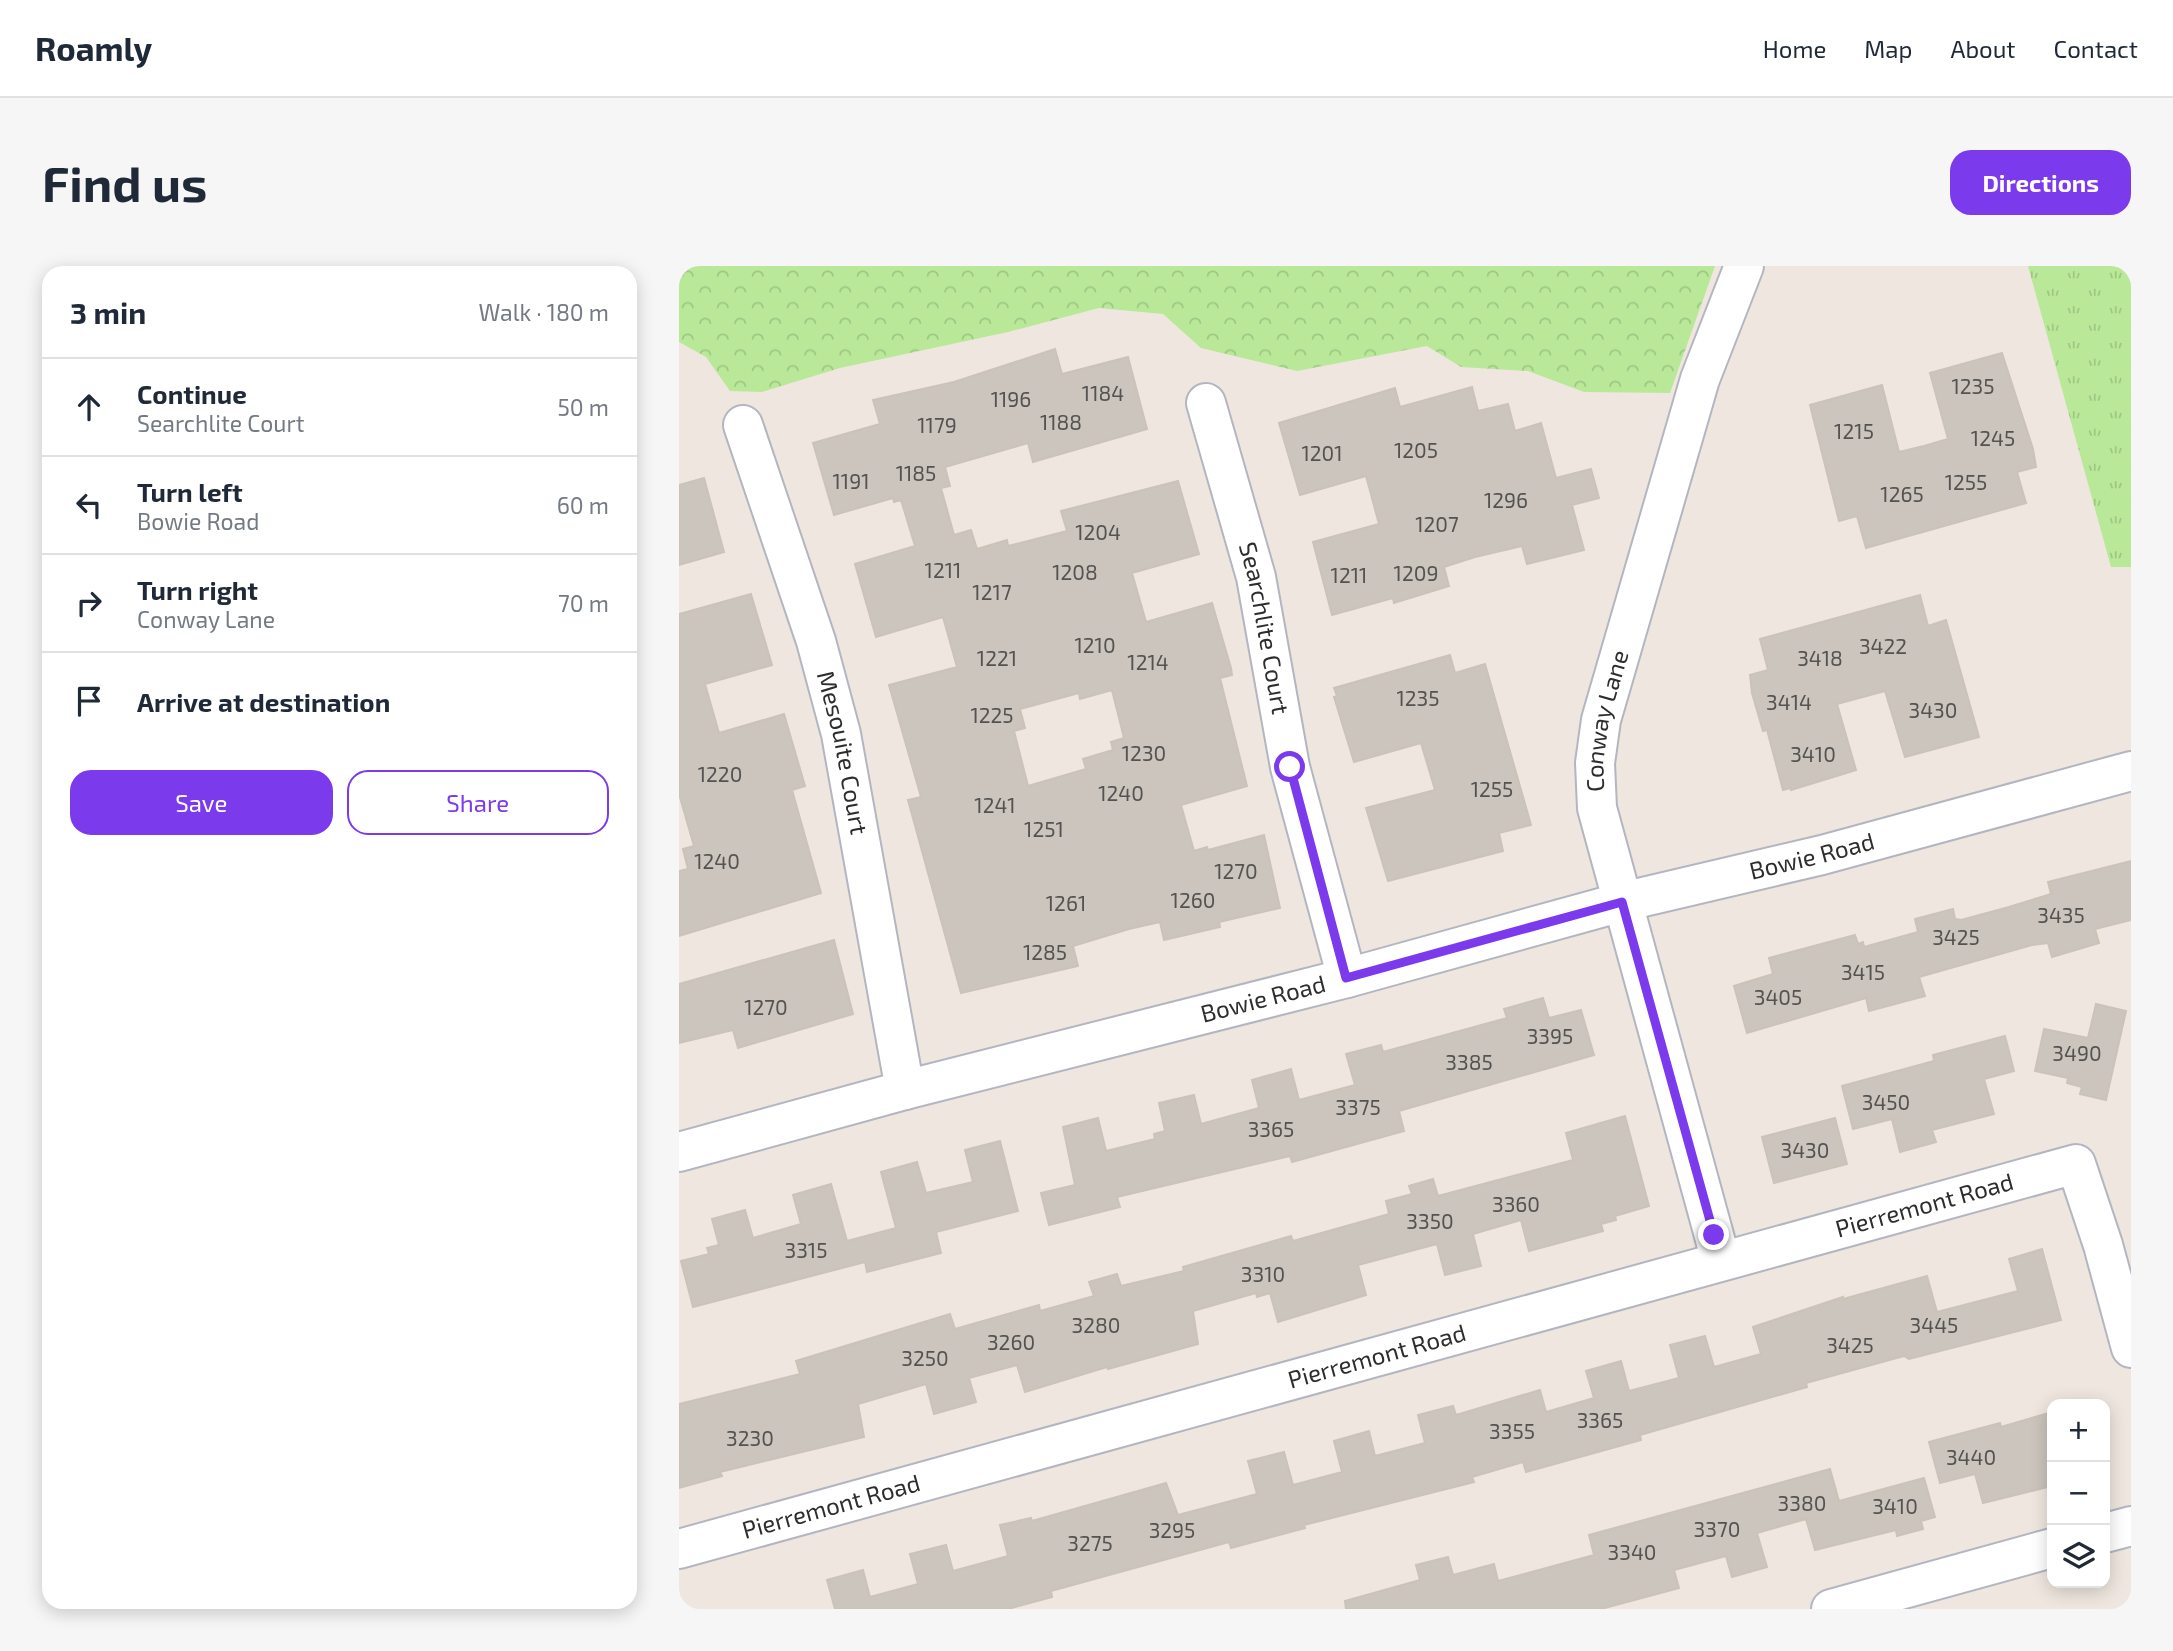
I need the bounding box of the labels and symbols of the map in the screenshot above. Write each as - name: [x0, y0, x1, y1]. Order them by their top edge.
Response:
- house number: 1235: [1951, 373, 1995, 398]
- house number: 1184: [1082, 380, 1124, 405]
- house number: 1196: [991, 386, 1031, 411]
- house number: 1188: [1040, 409, 1082, 434]
- house number: 1179: [917, 412, 957, 437]
- house number: 1215: [1834, 418, 1874, 443]
- house number: 1245: [1971, 425, 2015, 450]
- house number: 1205: [1394, 437, 1438, 462]
- house number: 1201: [1301, 440, 1343, 465]
- house number: 1185: [896, 460, 936, 485]
- house number: 1191: [832, 468, 870, 493]
- house number: 1255: [1945, 469, 1987, 494]
- house number: 1265: [1880, 481, 1924, 506]
- house number: 1296: [1484, 487, 1528, 512]
- house number: 1207: [1415, 511, 1459, 536]
- house number: 1204: [1075, 519, 1121, 544]
- street label: Searchlite Court: [1234, 538, 1296, 716]
- house number: 1211: [925, 557, 961, 582]
- house number: 1208: [1052, 559, 1098, 584]
- house number: 1209: [1394, 560, 1438, 585]
- house number: 1211: [1331, 562, 1367, 587]
- house number: 1217: [972, 579, 1012, 604]
- house number: 1210: [1074, 632, 1116, 657]
- house number: 3422: [1859, 633, 1907, 658]
- house number: 1221: [977, 645, 1017, 670]
- house number: 3418: [1797, 645, 1843, 670]
- street label: Conway Lane: [1579, 646, 1634, 792]
- house number: 1214: [1127, 649, 1169, 674]
- street label: Mesouite Court: [812, 667, 875, 837]
- house number: 1235: [1396, 685, 1440, 710]
- house number: 3414: [1766, 689, 1812, 714]
- house number: 3430: [1909, 697, 1957, 722]
- house number: 1225: [970, 702, 1014, 727]
- house number: 1230: [1122, 740, 1166, 765]
- house number: 3410: [1790, 741, 1836, 766]
- route start: [1274, 751, 1305, 782]
- house number: 1220: [698, 761, 742, 786]
- house number: 1255: [1471, 776, 1513, 801]
- house number: 1240: [1098, 780, 1144, 805]
- house number: 1241: [974, 792, 1016, 817]
- house number: 1251: [1024, 816, 1064, 841]
- street label: Bowie Road: [1746, 825, 1877, 885]
- house number: 1240: [694, 848, 740, 873]
- house number: 1270: [1214, 858, 1258, 883]
- house number: 1260: [1171, 887, 1215, 912]
- house number: 1261: [1046, 890, 1086, 915]
- house number: 3435: [2037, 902, 2085, 927]
- house number: 3425: [1932, 924, 1980, 949]
- house number: 1285: [1023, 939, 1067, 964]
- house number: 3415: [1841, 959, 1885, 984]
- street label: Bowie Road: [1197, 968, 1328, 1027]
- house number: 3405: [1754, 984, 1802, 1009]
- house number: 1270: [744, 994, 788, 1019]
- house number: 3395: [1527, 1023, 1573, 1048]
- house number: 3490: [2052, 1040, 2102, 1065]
- house number: 3385: [1445, 1049, 1493, 1074]
- house number: 3450: [1862, 1089, 1910, 1114]
- house number: 3375: [1335, 1094, 1381, 1119]
- house number: 3365: [1248, 1116, 1294, 1141]
- house number: 3430: [1781, 1137, 1829, 1162]
- street label: Pierremont Road: [1832, 1166, 2016, 1243]
- house number: 3360: [1492, 1191, 1540, 1216]
- house number: 3350: [1406, 1208, 1454, 1233]
- route end: [1698, 1219, 1729, 1250]
- house number: 3315: [785, 1237, 827, 1262]
- house number: 3310: [1241, 1261, 1285, 1286]
- house number: 3280: [1072, 1312, 1120, 1337]
- house number: 3445: [1910, 1312, 1958, 1337]
- street label: Pierremont Road: [1284, 1317, 1469, 1394]
- house number: 3260: [987, 1329, 1035, 1354]
- house number: 3425: [1826, 1332, 1874, 1357]
- house number: 3250: [901, 1345, 949, 1370]
- house number: 3365: [1577, 1407, 1623, 1432]
- house number: 3355: [1489, 1418, 1535, 1443]
- house number: 3230: [726, 1425, 774, 1450]
- house number: 3440: [1946, 1444, 1996, 1469]
- street label: Pierremont Road: [739, 1467, 923, 1544]
- house number: 3380: [1778, 1490, 1826, 1515]
- house number: 3410: [1872, 1493, 1918, 1518]
- house number: 3370: [1694, 1516, 1740, 1541]
- house number: 3295: [1149, 1517, 1195, 1542]
- house number: 3275: [1067, 1530, 1113, 1555]
- house number: 3340: [1608, 1539, 1656, 1564]

